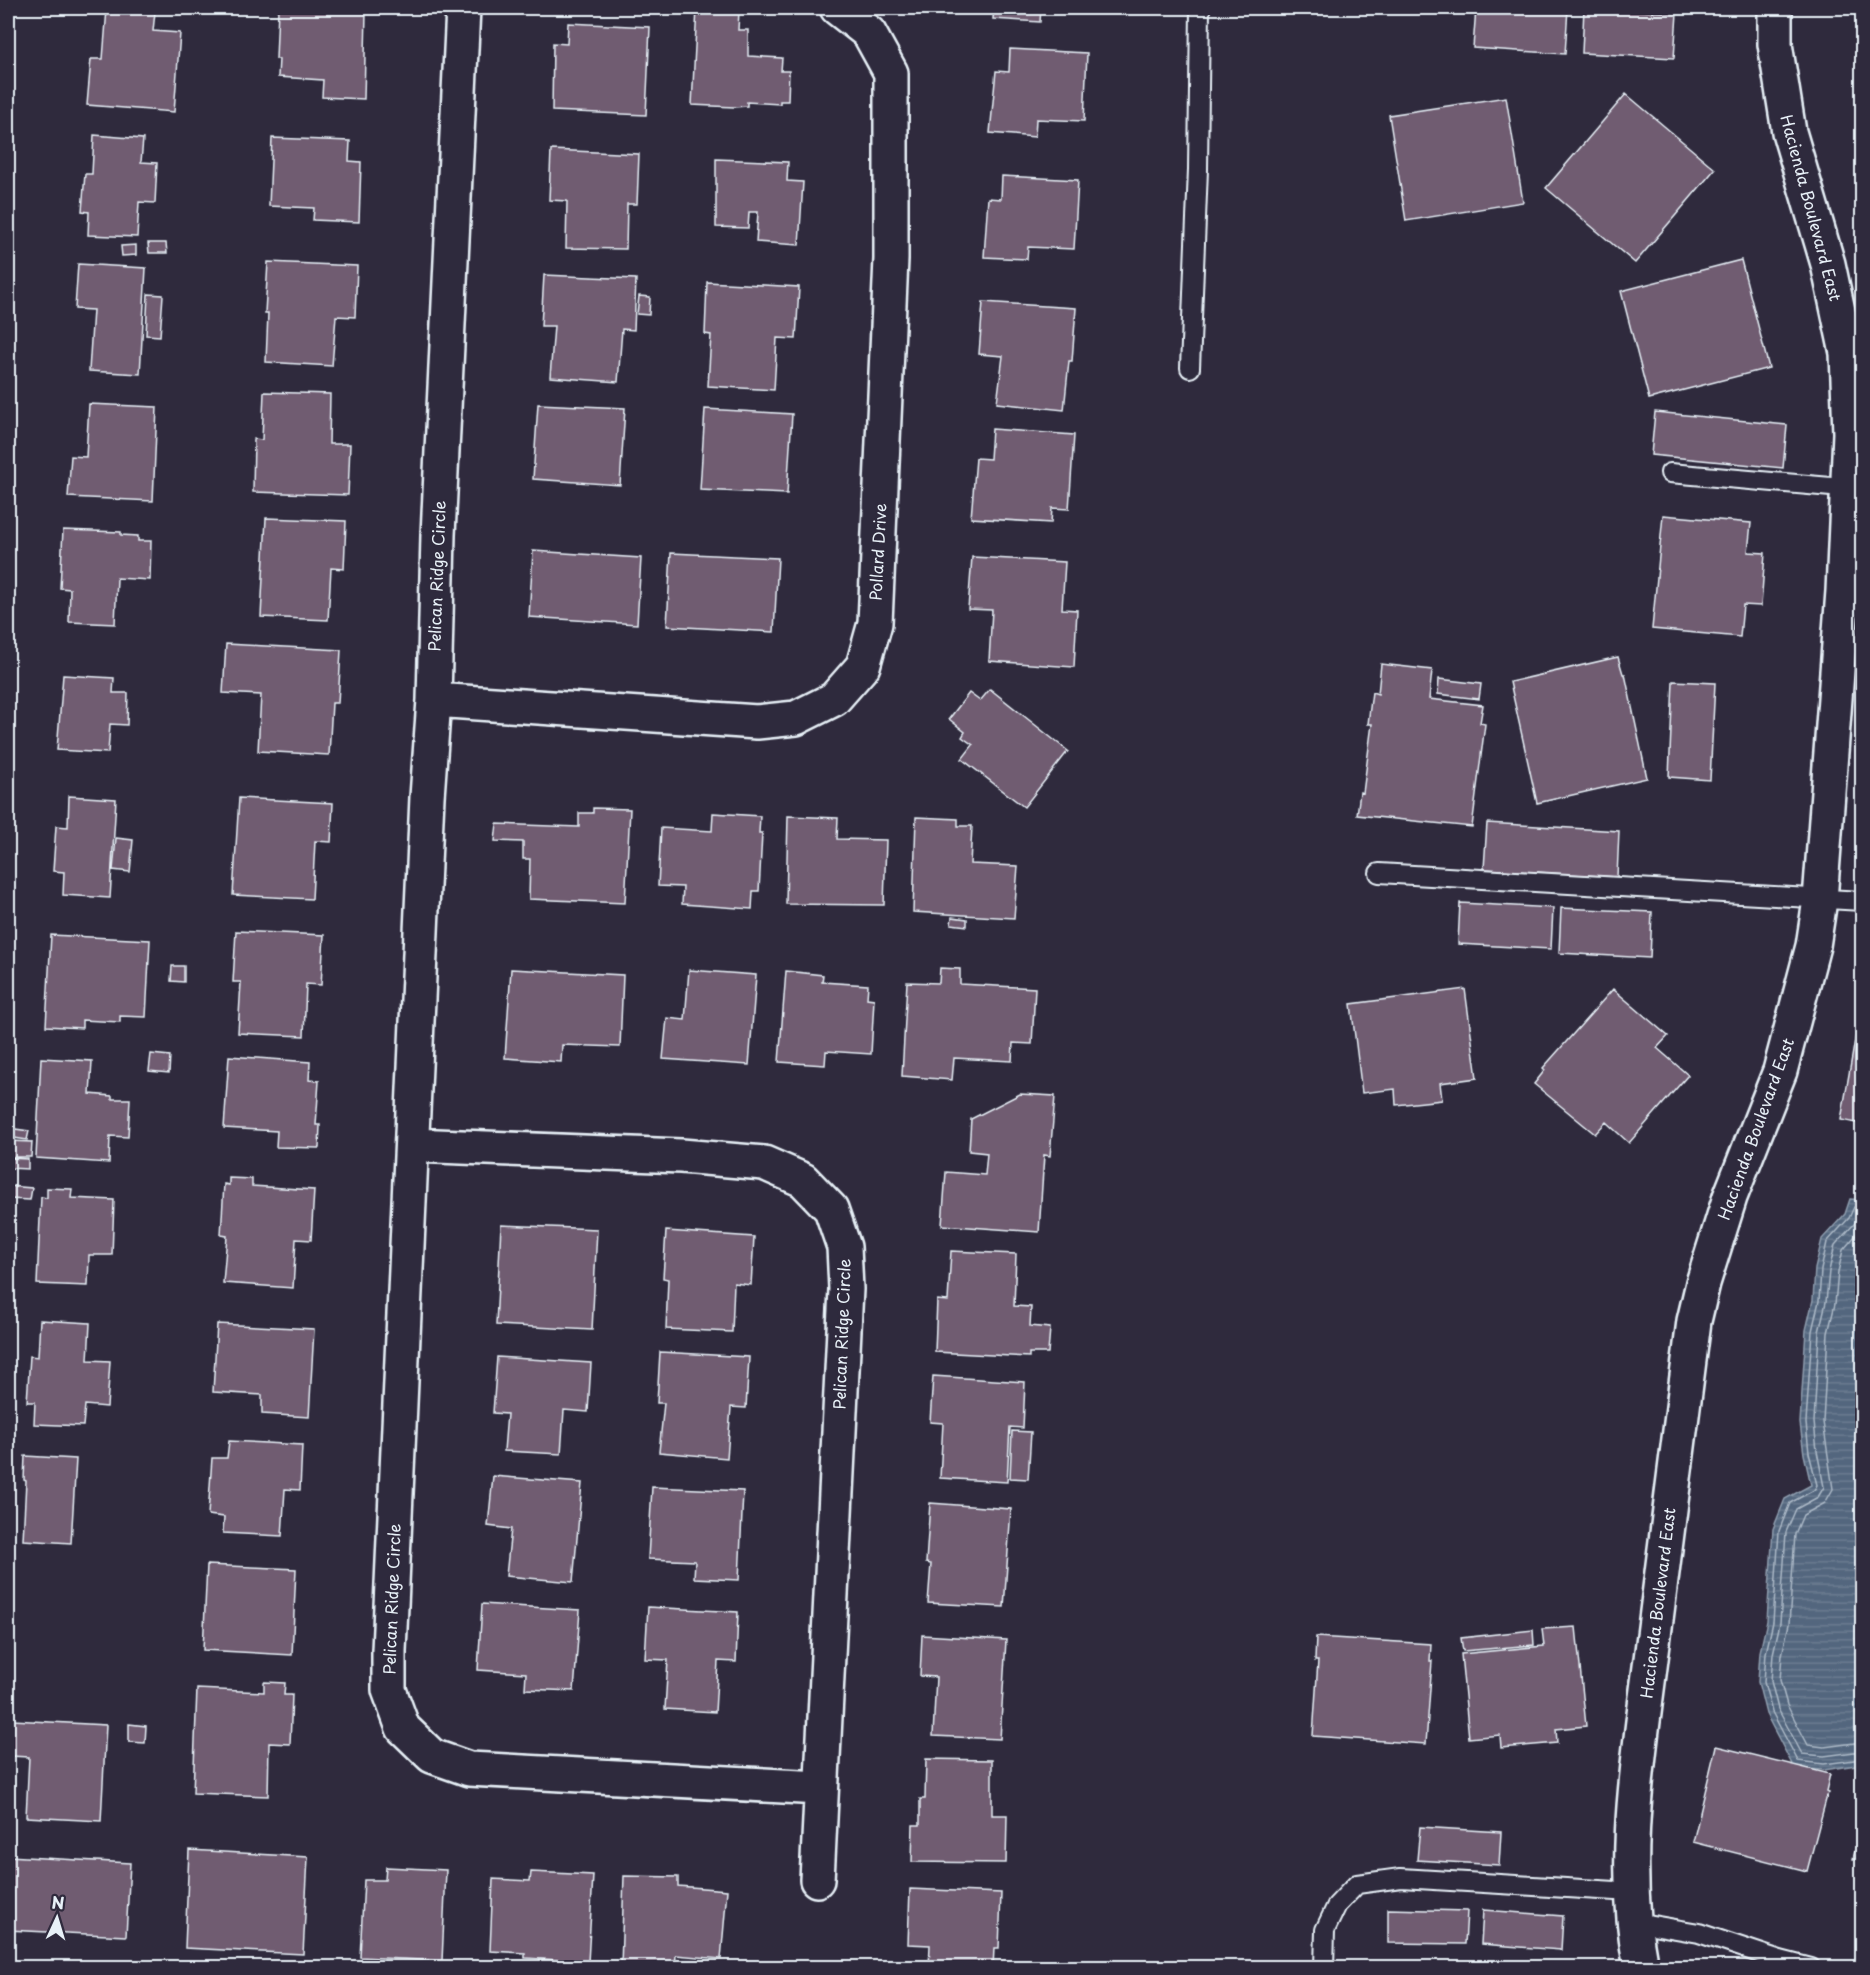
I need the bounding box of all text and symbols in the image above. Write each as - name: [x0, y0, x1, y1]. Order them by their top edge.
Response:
- street label: Hacienda Boulevard East: [1776, 112, 1848, 304]
- street label: Pelican Ridge Circle: [421, 500, 451, 652]
- street label: Pollard Drive: [862, 502, 892, 601]
- street label: Hacienda Boulevard East: [1711, 1034, 1799, 1223]
- street label: Pelican Ridge Circle: [826, 1258, 856, 1410]
- street label: Hacienda Boulevard East: [1633, 1506, 1681, 1700]
- street label: Pelican Ridge Circle: [376, 1523, 406, 1675]
- north arrow: [27, 1888, 87, 1948]
- text: N: [51, 1890, 65, 1914]

